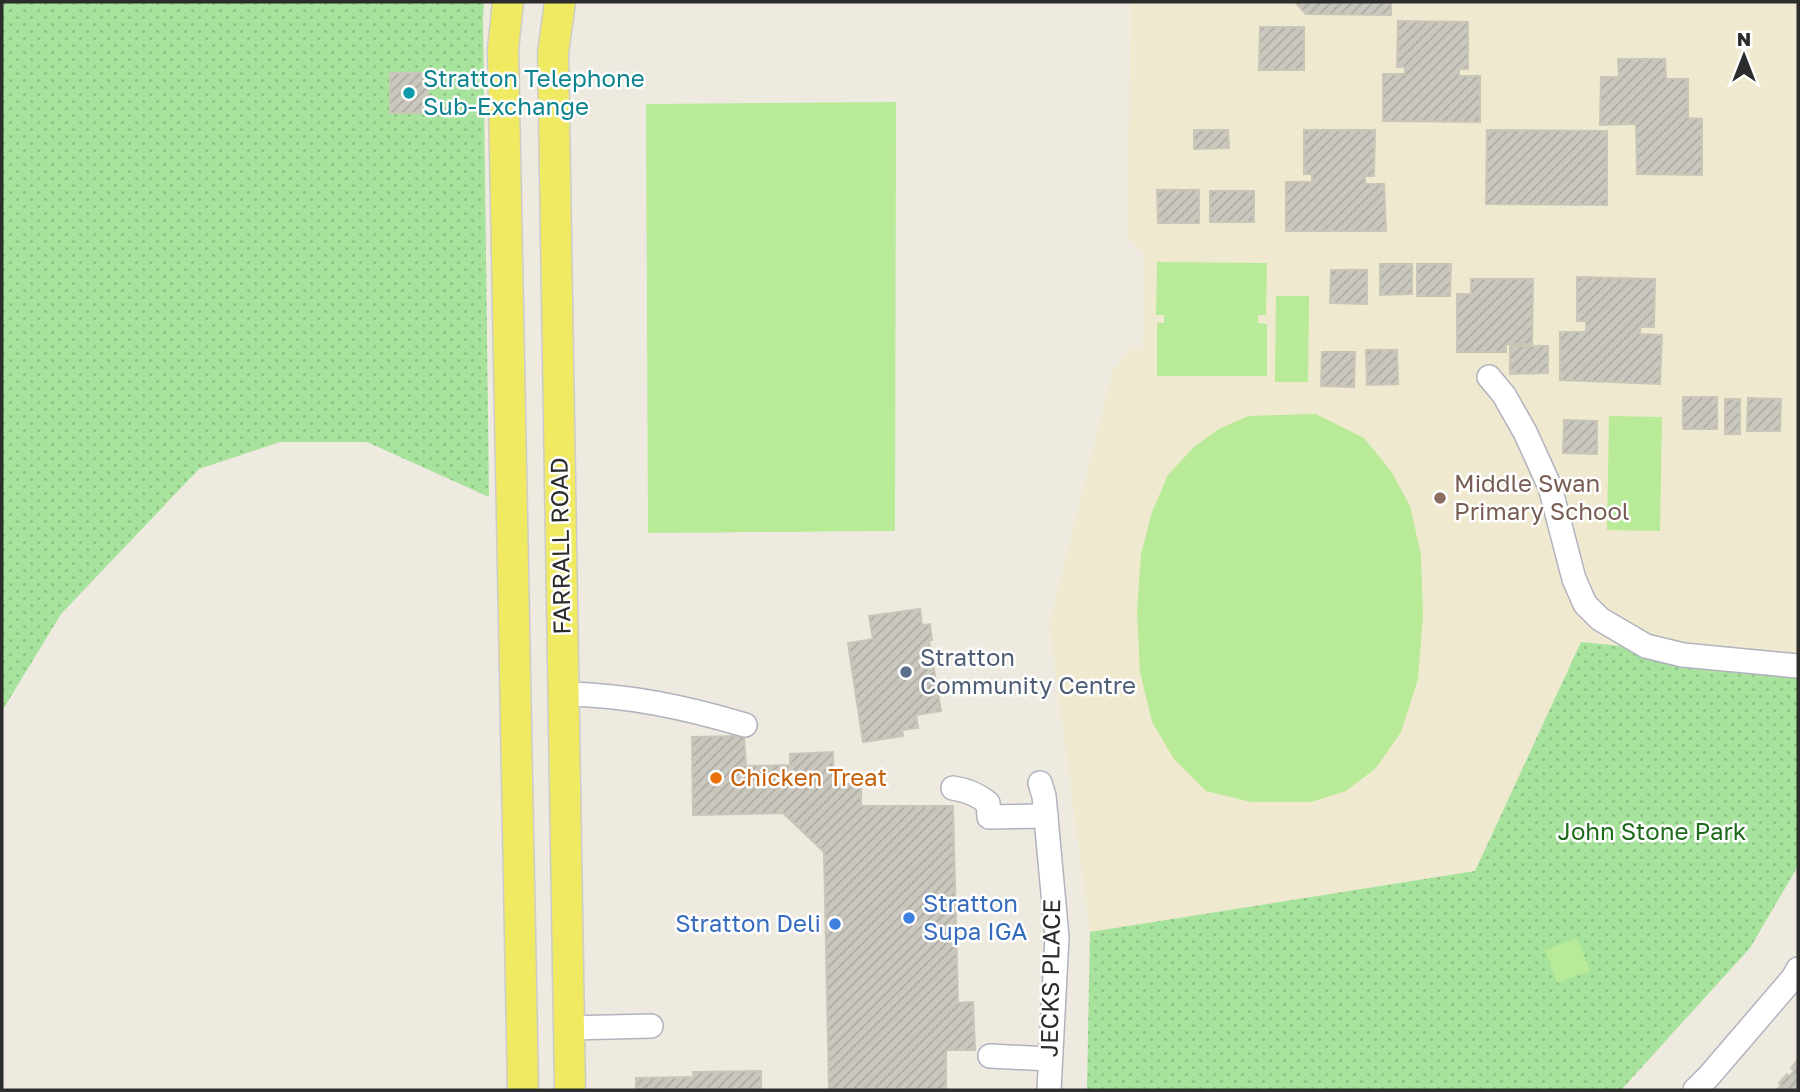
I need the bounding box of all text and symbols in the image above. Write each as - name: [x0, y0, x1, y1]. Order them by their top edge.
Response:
- north arrow: [1709, 21, 1779, 91]
- text: N: [1737, 27, 1751, 50]
- place label: Stratton Telephone Sub-Exchange: [423, 63, 645, 120]
- marker: Stratton Telephone Sub-Exchange: [401, 85, 417, 101]
- street label: FARRALL ROAD: [543, 457, 576, 635]
- place label: Middle Swan Primary School: [1454, 468, 1630, 525]
- marker: Middle Swan Primary School: [1432, 490, 1448, 506]
- place label: Stratton Community Centre: [920, 642, 1136, 699]
- marker: Stratton Community Centre: [898, 664, 914, 680]
- place label: Chicken Treat: [730, 762, 887, 791]
- marker: Chicken Treat: [708, 770, 724, 786]
- park label: John Stone Park: [1558, 816, 1746, 845]
- place label: Stratton Supa IGA: [923, 888, 1027, 945]
- street label: JECKS PLACE: [1034, 899, 1065, 1057]
- place label: Stratton Deli: [675, 908, 821, 937]
- marker: Stratton Supa IGA: [901, 910, 917, 926]
- marker: Stratton Deli: [827, 916, 843, 932]

